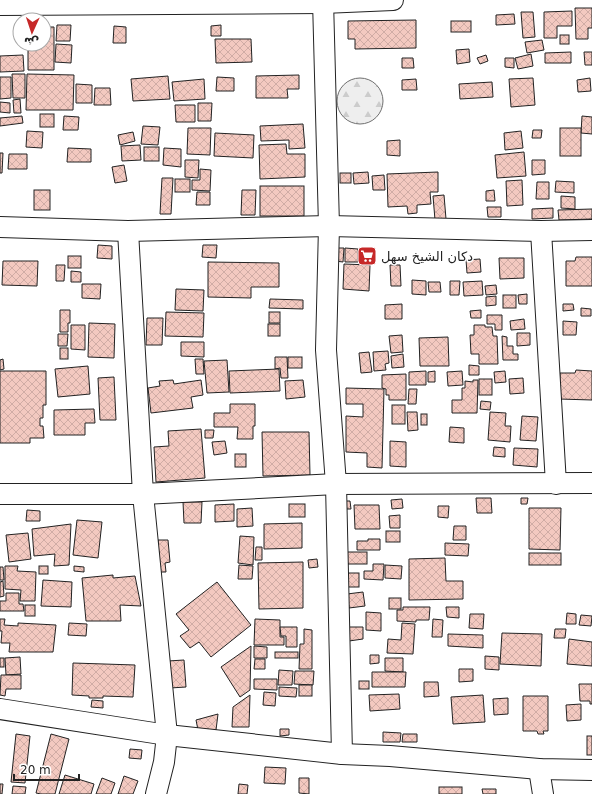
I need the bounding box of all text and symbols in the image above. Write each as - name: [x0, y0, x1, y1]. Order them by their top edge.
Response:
- north arrow: [12, 12, 52, 52]
- text: ش: [24, 35, 39, 48]
- supermarket icon: دكان الشيخ سهل: [356, 245, 378, 267]
- place label: دكان الشيخ سهل: [381, 249, 473, 265]
- scale bar: [14, 756, 79, 782]
- text: 20 m: [20, 763, 51, 777]

